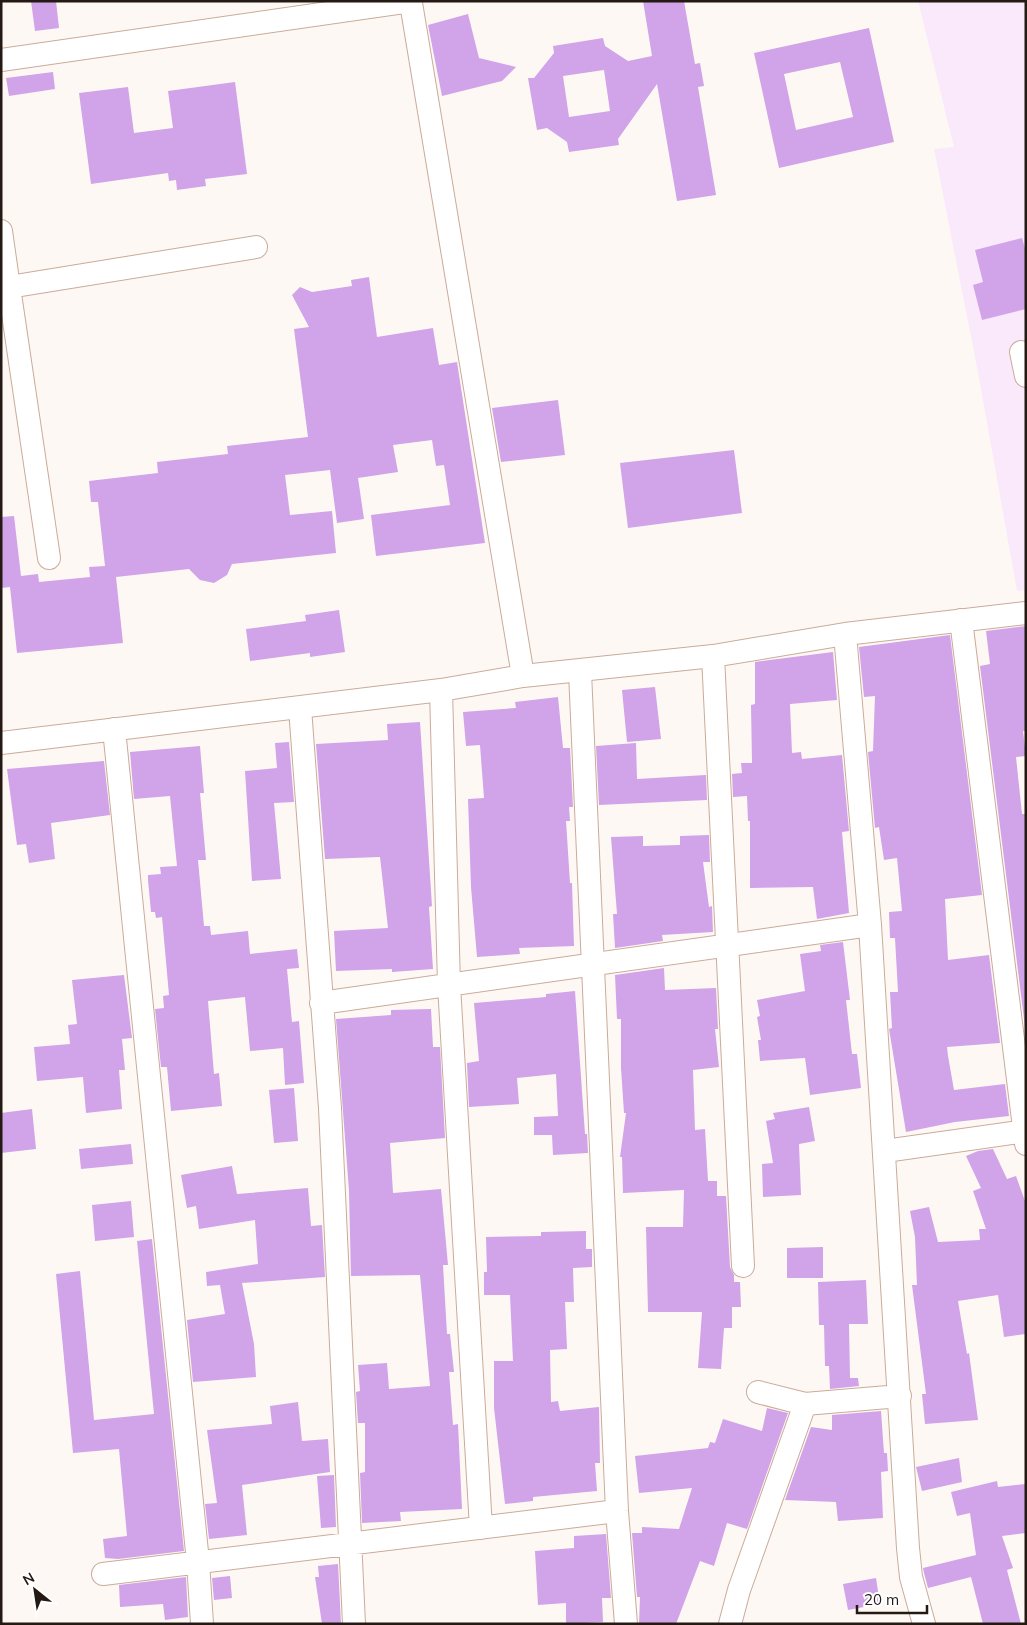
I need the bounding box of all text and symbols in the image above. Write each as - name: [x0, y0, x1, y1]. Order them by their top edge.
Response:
- north arrow: [10, 1565, 60, 1615]
- text: N: [19, 1568, 38, 1589]
- scale bar: [857, 1582, 927, 1614]
- text: 20 m: [864, 1590, 899, 1609]

